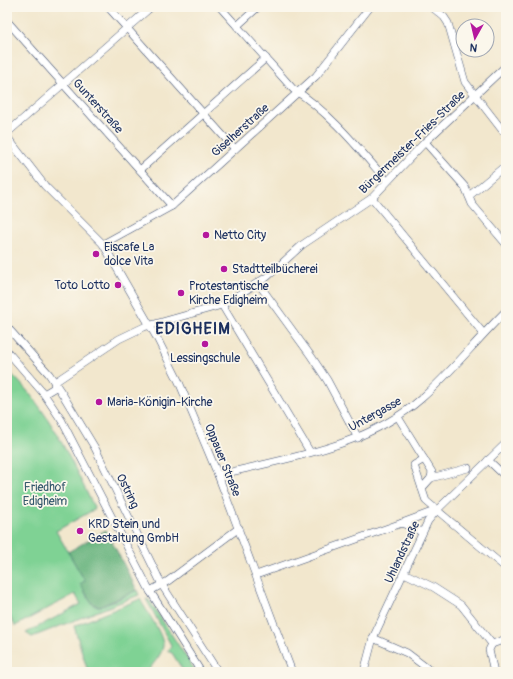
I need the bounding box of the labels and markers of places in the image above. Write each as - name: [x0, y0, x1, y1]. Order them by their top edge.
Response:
- place label: Netto City: [214, 228, 266, 243]
- marker: Netto City: [201, 230, 211, 240]
- place label: Eiscafe La dolce Vita: [104, 240, 155, 269]
- marker: Eiscafe La dolce Vita: [91, 249, 101, 259]
- place label: Stadtteilbücherei: [232, 262, 318, 277]
- marker: Stadtteilbücherei: [219, 264, 229, 274]
- place label: Toto Lotto: [54, 278, 111, 293]
- place label: Protestantische Kirche Edigheim: [189, 279, 269, 308]
- marker: Toto Lotto: [113, 280, 123, 290]
- marker: Protestantische Kirche Edigheim: [176, 288, 186, 298]
- marker: Lessingschule: [200, 339, 210, 349]
- place label: Lessingschule: [170, 351, 240, 366]
- place label: Maria-Königin-Kirche: [107, 395, 212, 410]
- marker: Maria-Königin-Kirche: [94, 397, 104, 407]
- place label: KRD Stein und Gestaltung GmbH: [88, 517, 179, 546]
- marker: KRD Stein und Gestaltung GmbH: [75, 526, 85, 536]

